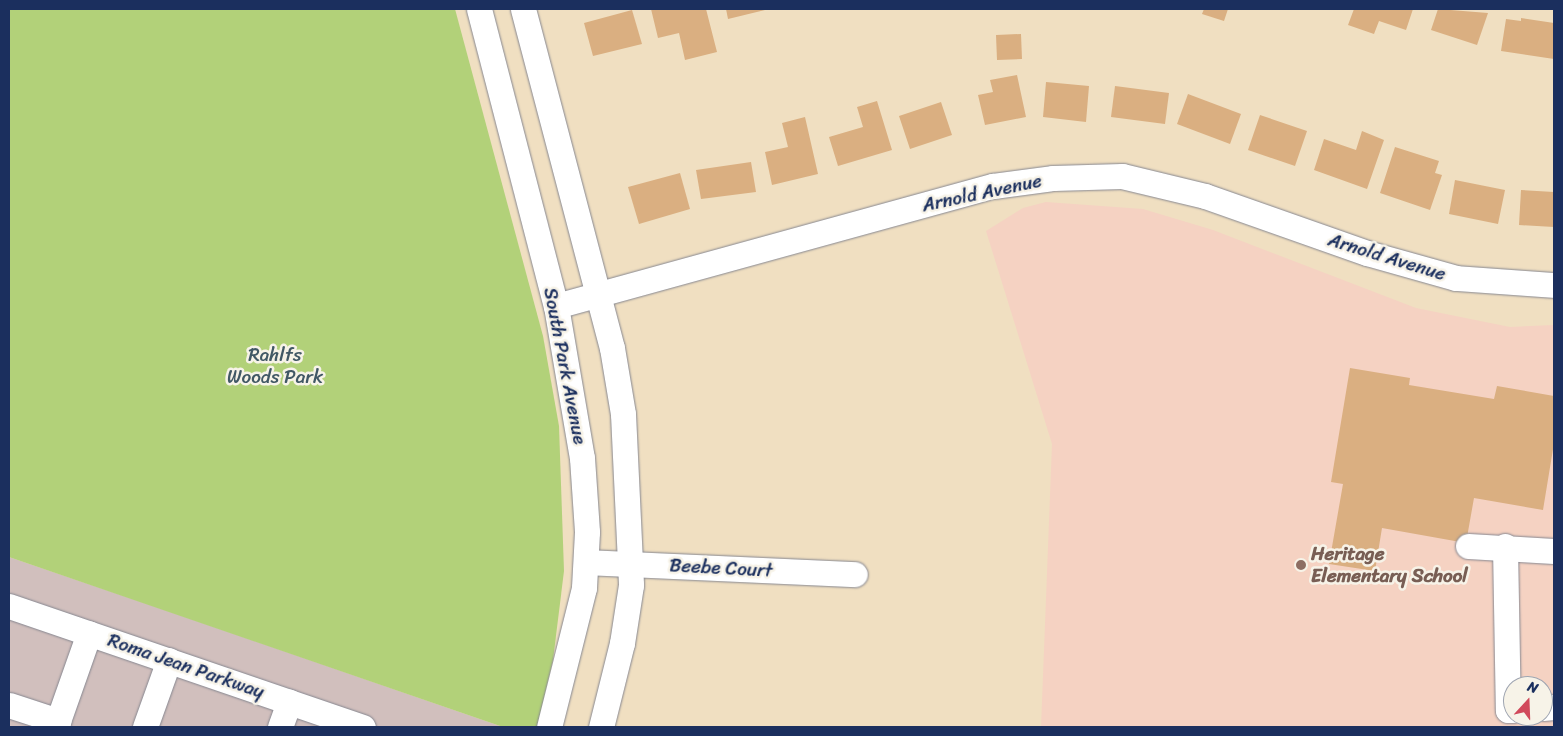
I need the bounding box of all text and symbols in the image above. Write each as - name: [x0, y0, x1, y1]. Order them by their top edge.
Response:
- street label: Arnold Avenue: [920, 169, 1044, 217]
- street label: Arnold Avenue: [1326, 228, 1448, 286]
- street label: South Park Avenue: [539, 286, 591, 446]
- park label: Rahlfs Woods Park: [227, 344, 323, 388]
- place label: Heritage Elementary School: [1311, 543, 1468, 587]
- street label: Beebe Court: [669, 554, 773, 582]
- marker: Heritage Elementary School: [1295, 559, 1307, 571]
- street label: Roma Jean Parkway: [104, 628, 268, 704]
- text: N: [1524, 674, 1542, 701]
- north arrow: [1503, 676, 1553, 726]

